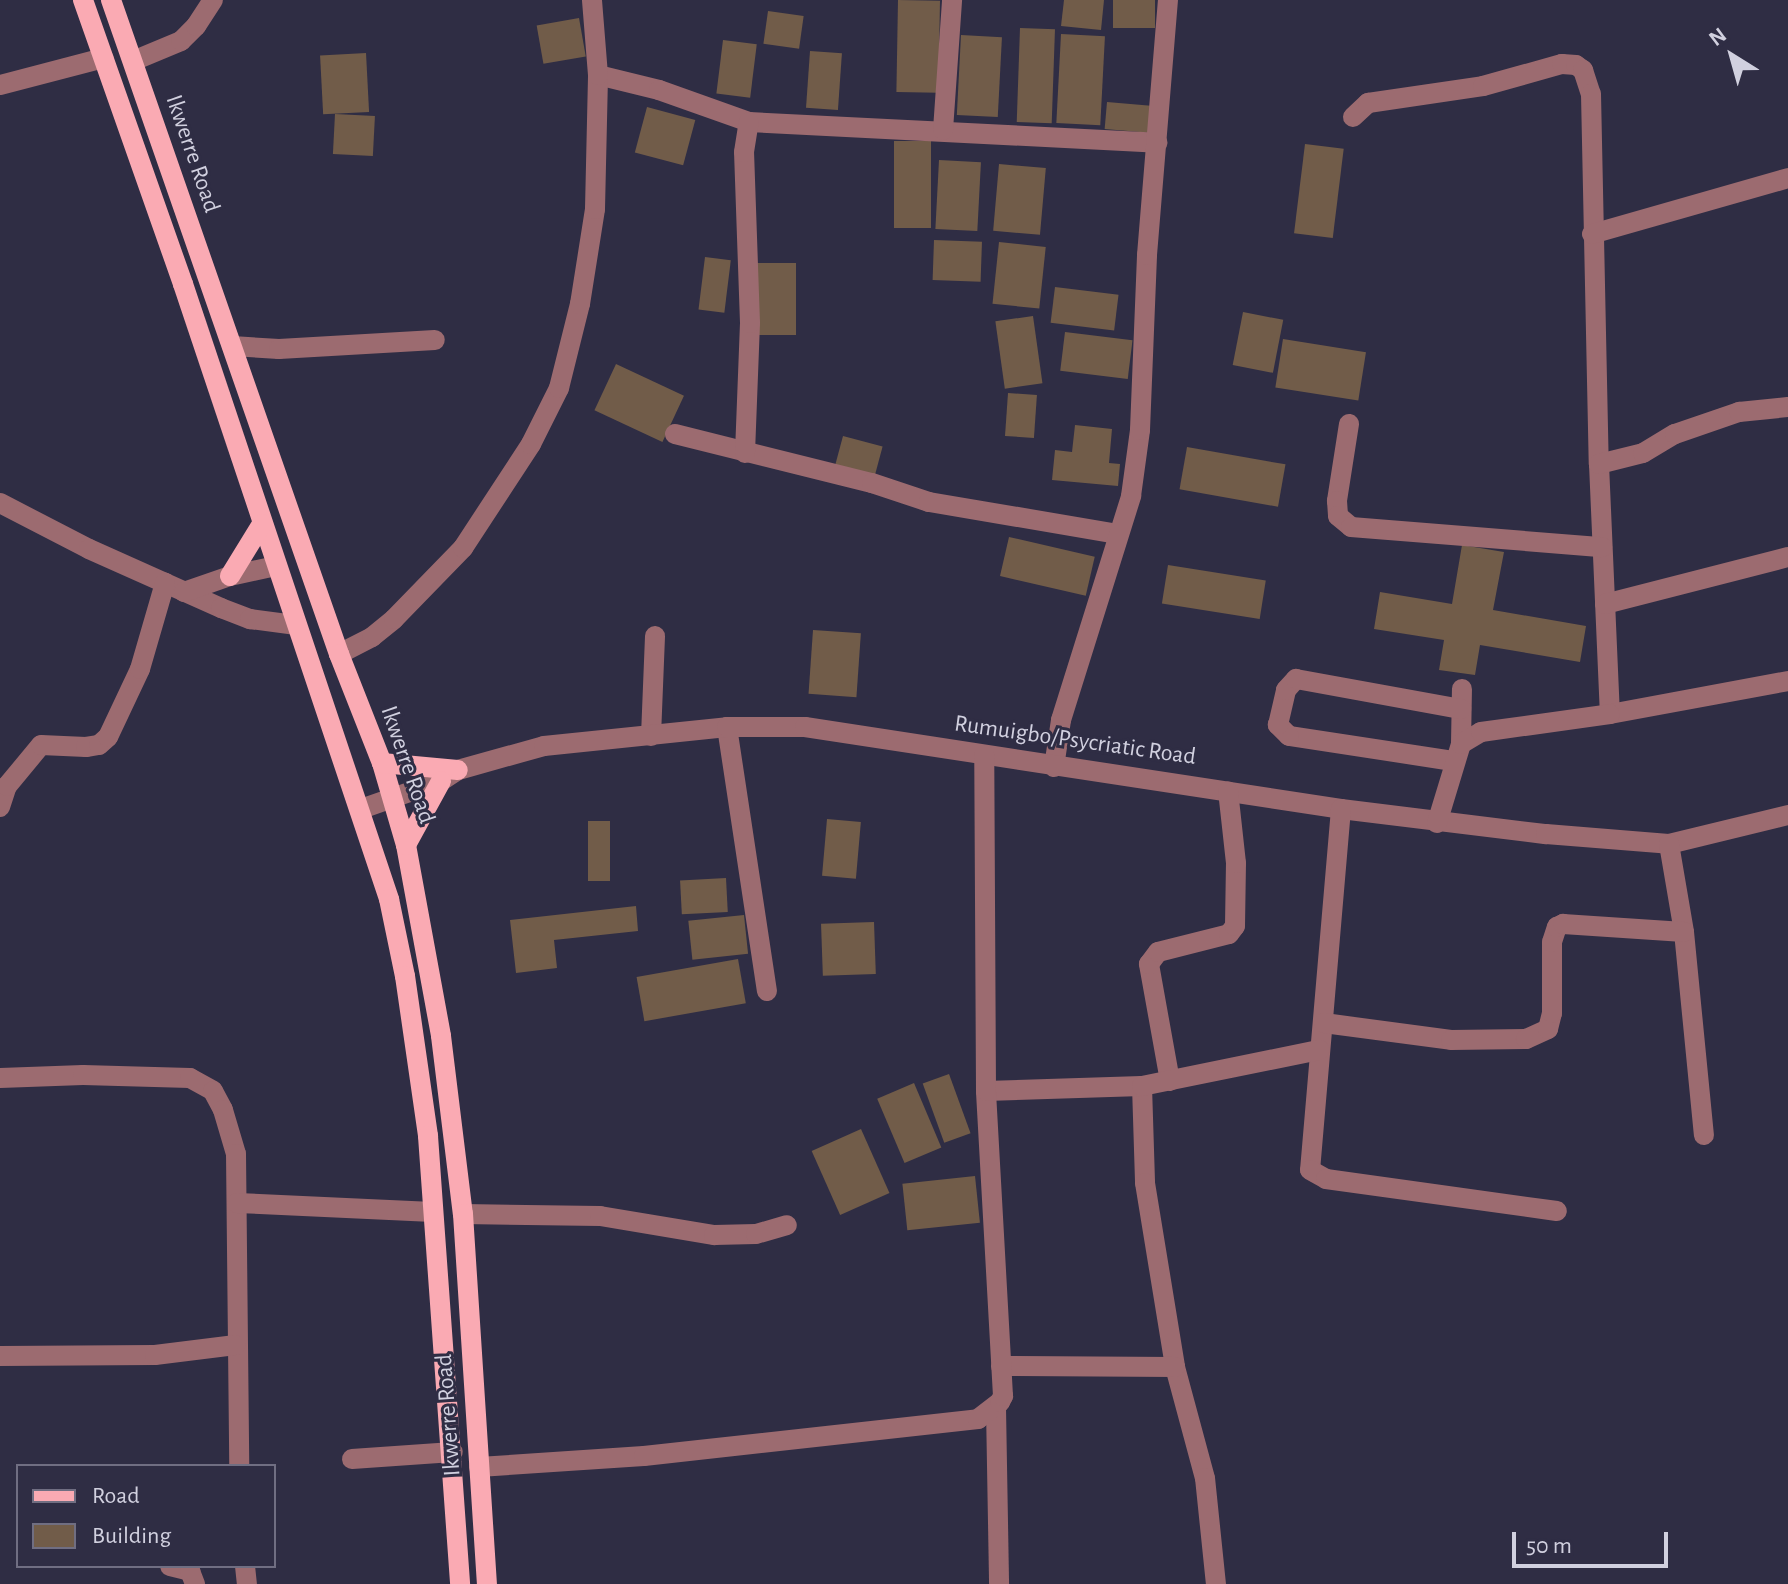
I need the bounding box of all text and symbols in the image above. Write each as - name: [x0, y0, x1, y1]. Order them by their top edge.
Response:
- north arrow: [1692, 16, 1772, 96]
- text: N: [1705, 23, 1730, 50]
- street label: Ikwerre Road: [158, 91, 226, 217]
- street label: Ikwerre Road: [373, 702, 441, 828]
- street label: Rumuigbo/Psycriatic Road: [952, 710, 1198, 772]
- street label: Ikwerre Road: [430, 1353, 468, 1477]
- legend: [16, 1464, 276, 1568]
- text: Road: [92, 1484, 140, 1508]
- scale bar: [1516, 1516, 1672, 1566]
- text: Building: [92, 1524, 171, 1548]
- text: 50 m: [1526, 1534, 1572, 1558]

